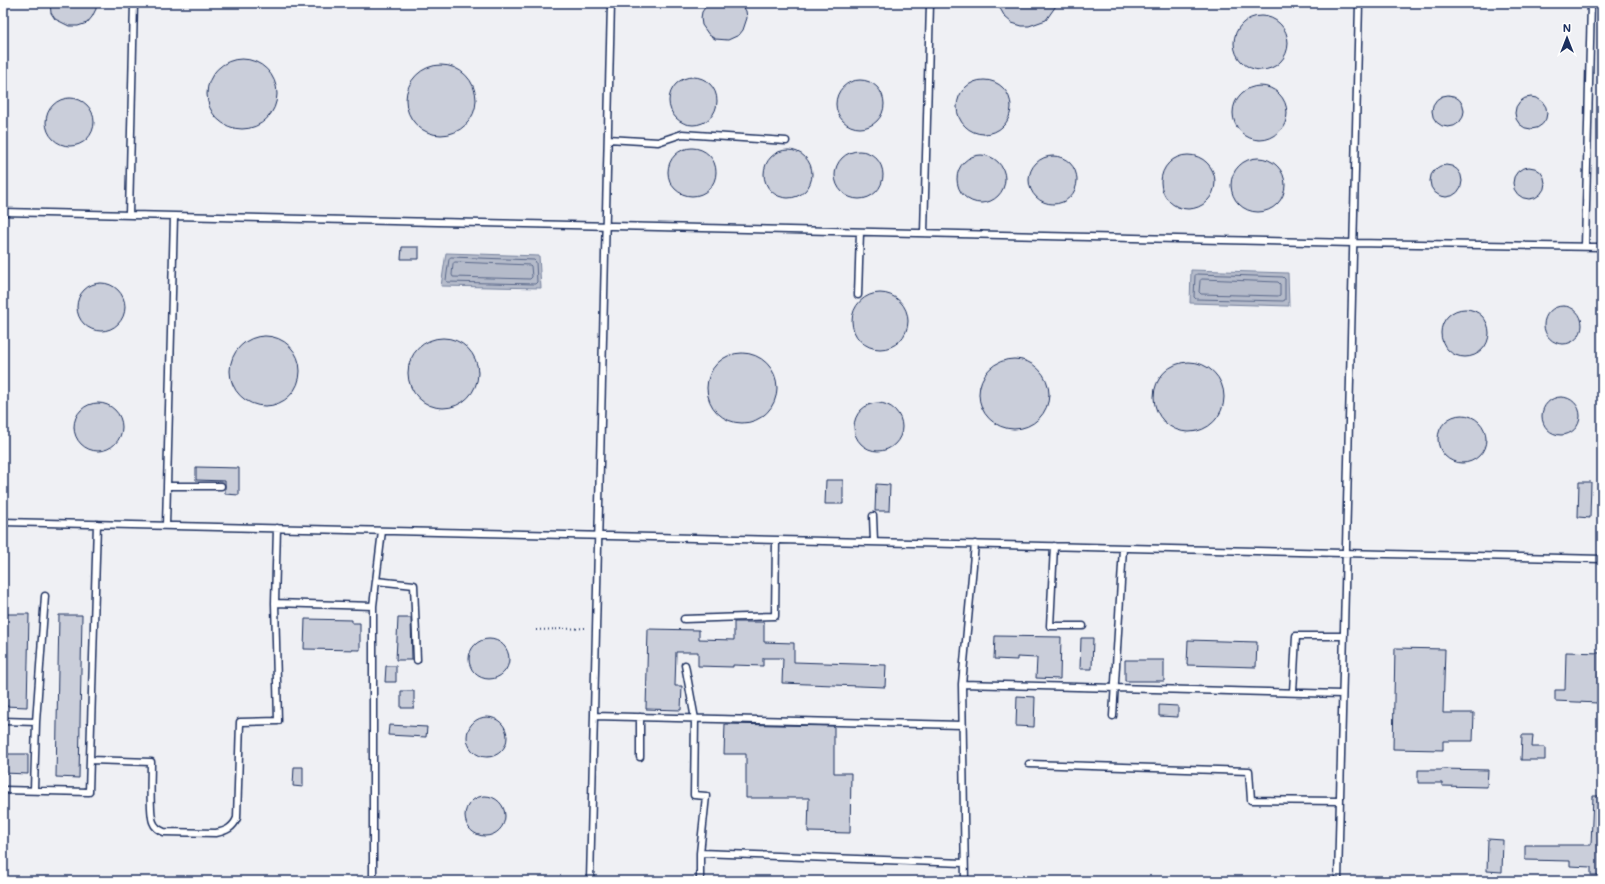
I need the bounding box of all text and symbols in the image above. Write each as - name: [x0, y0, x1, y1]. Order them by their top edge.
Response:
- north arrow: [1547, 18, 1587, 58]
- text: N: [1563, 20, 1571, 35]

